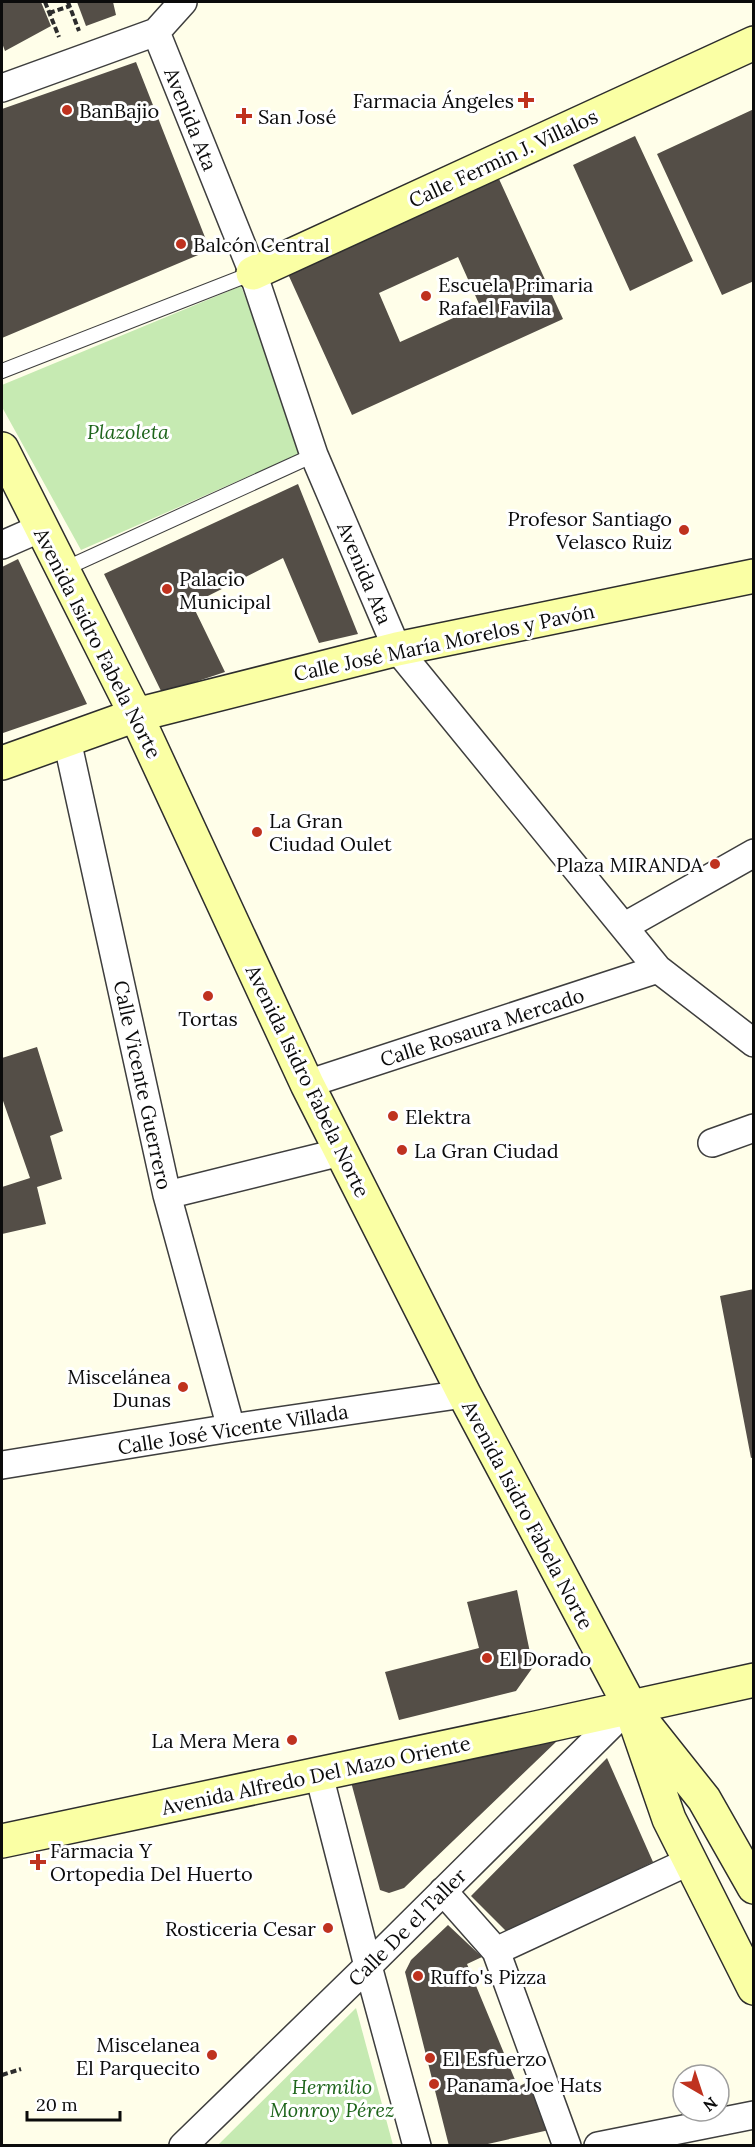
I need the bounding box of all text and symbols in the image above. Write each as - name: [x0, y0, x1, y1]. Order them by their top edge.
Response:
- street label: Avenida Ata: [159, 63, 223, 174]
- place label: Farmacia Ángeles: [353, 88, 514, 113]
- marker: Farmacia Ángeles: [519, 93, 533, 107]
- place label: BanBajio: [79, 98, 159, 123]
- marker: BanBajio: [60, 103, 74, 117]
- street label: Calle Fermin J. Villalos: [405, 103, 601, 213]
- place label: San José: [258, 104, 336, 129]
- marker: San José: [235, 107, 253, 125]
- place label: Balcón Central: [193, 232, 330, 257]
- marker: Balcón Central: [174, 237, 188, 251]
- place label: Escuela Primaria Rafael Favila: [438, 272, 593, 320]
- marker: Escuela Primaria Rafael Favila: [419, 289, 433, 303]
- park label: Plazoleta: [87, 419, 169, 444]
- place label: Profesor Santiago Velasco Ruiz: [507, 506, 672, 554]
- street label: Avenida Ata: [332, 517, 398, 628]
- street label: Avenida Isidro Fabela Norte: [28, 523, 167, 763]
- marker: Profesor Santiago Velasco Ruiz: [677, 523, 691, 537]
- place label: Palacio Municipal: [179, 566, 271, 614]
- marker: Palacio Municipal: [160, 582, 174, 596]
- street label: Calle José María Morelos y Pavón: [291, 598, 597, 686]
- place label: La Gran Ciudad Oulet: [269, 808, 392, 856]
- marker: La Gran Ciudad Oulet: [250, 825, 264, 839]
- place label: Plaza MIRANDA: [556, 852, 703, 877]
- marker: Plaza MIRANDA: [708, 857, 722, 871]
- street label: Avenida Isidro Fabela Norte: [240, 960, 375, 1201]
- street label: Calle Vicente Guerrero: [109, 978, 177, 1192]
- street label: Calle Rosaura Mercado: [377, 982, 587, 1072]
- marker: Tortas: [201, 989, 215, 1003]
- place label: Tortas: [178, 1006, 238, 1031]
- place label: Elektra: [405, 1104, 471, 1129]
- marker: Elektra: [386, 1109, 400, 1123]
- place label: La Gran Ciudad: [414, 1138, 559, 1163]
- marker: La Gran Ciudad: [395, 1143, 409, 1157]
- place label: Miscelánea Dunas: [67, 1364, 171, 1412]
- marker: Miscelánea Dunas: [176, 1380, 190, 1394]
- street label: Avenida Isidro Fabela Norte: [457, 1396, 599, 1634]
- street label: Calle José Vicente Villada: [116, 1398, 350, 1460]
- place label: El Dorado: [499, 1646, 591, 1671]
- marker: El Dorado: [480, 1651, 494, 1665]
- place label: La Mera Mera: [151, 1728, 280, 1753]
- street label: Avenida Alfredo Del Mazo Oriente: [158, 1730, 473, 1820]
- marker: La Mera Mera: [285, 1733, 299, 1747]
- place label: Farmacia Y Ortopedia Del Huerto: [50, 1838, 253, 1886]
- marker: Farmacia Y Ortopedia Del Huerto: [31, 1855, 45, 1869]
- street label: Calle De el Taller: [343, 1862, 472, 1991]
- place label: Rosticeria Cesar: [165, 1916, 316, 1941]
- marker: Rosticeria Cesar: [321, 1921, 335, 1935]
- place label: Ruffo's Pizza: [430, 1964, 547, 1989]
- marker: Ruffo's Pizza: [411, 1969, 425, 1983]
- place label: Miscelanea El Parquecito: [76, 2032, 200, 2080]
- place label: El Esfuerzo: [442, 2046, 547, 2071]
- marker: Miscelanea El Parquecito: [205, 2048, 219, 2062]
- marker: El Esfuerzo: [423, 2051, 437, 2065]
- north arrow: [671, 2063, 731, 2123]
- place label: Panama Joe Hats: [446, 2072, 602, 2097]
- park label: Hermilio Monroy Pérez: [270, 2074, 394, 2122]
- marker: Panama Joe Hats: [427, 2077, 441, 2091]
- scale bar: [27, 2084, 120, 2122]
- text: 20 m: [36, 2093, 78, 2116]
- text: N: [699, 2093, 722, 2116]

